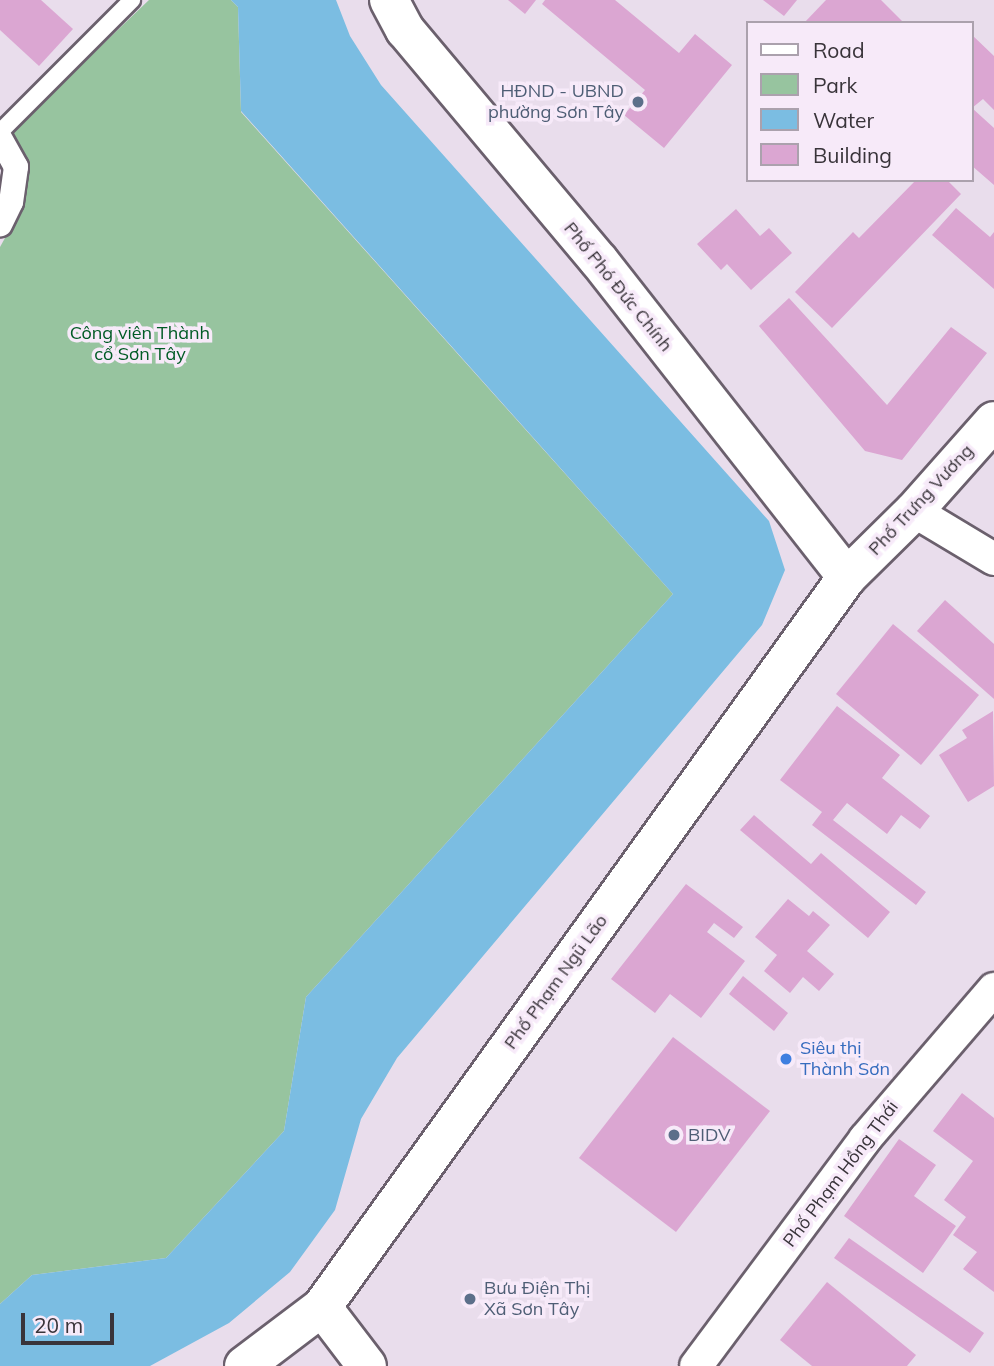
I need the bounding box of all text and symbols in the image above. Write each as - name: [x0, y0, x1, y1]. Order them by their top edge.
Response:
- legend: [746, 21, 973, 182]
- text: Road: [813, 37, 864, 63]
- text: Park: [813, 72, 857, 98]
- place label: HĐND - UBND phường Sơn Tây: [488, 81, 624, 124]
- marker: HĐND - UBND phường Sơn Tây: [630, 94, 646, 110]
- text: Water: [813, 107, 874, 133]
- text: Building: [813, 142, 892, 168]
- street label: Phố Phó Đức Chính: [559, 218, 677, 356]
- park label: Công viên Thành cổ Sơn Tây: [70, 323, 210, 366]
- street label: Phố Trưng Vương: [864, 440, 978, 560]
- street label: Phố Phạm Ngũ Lão: [500, 910, 612, 1054]
- place label: Siêu thị Thành Sơn: [800, 1038, 890, 1080]
- marker: Siêu thị Thành Sơn: [778, 1051, 794, 1067]
- street label: Phố Phạm Hồng Thái: [779, 1097, 903, 1251]
- place label: BIDV: [688, 1124, 731, 1146]
- marker: BIDV: [666, 1127, 682, 1143]
- place label: Bưu Điện Thị Xã Sơn Tây: [484, 1278, 590, 1320]
- marker: Bưu Điện Thị Xã Sơn Tây: [462, 1291, 478, 1307]
- scale bar: [24, 1300, 117, 1344]
- text: 20 m: [34, 1312, 83, 1338]

